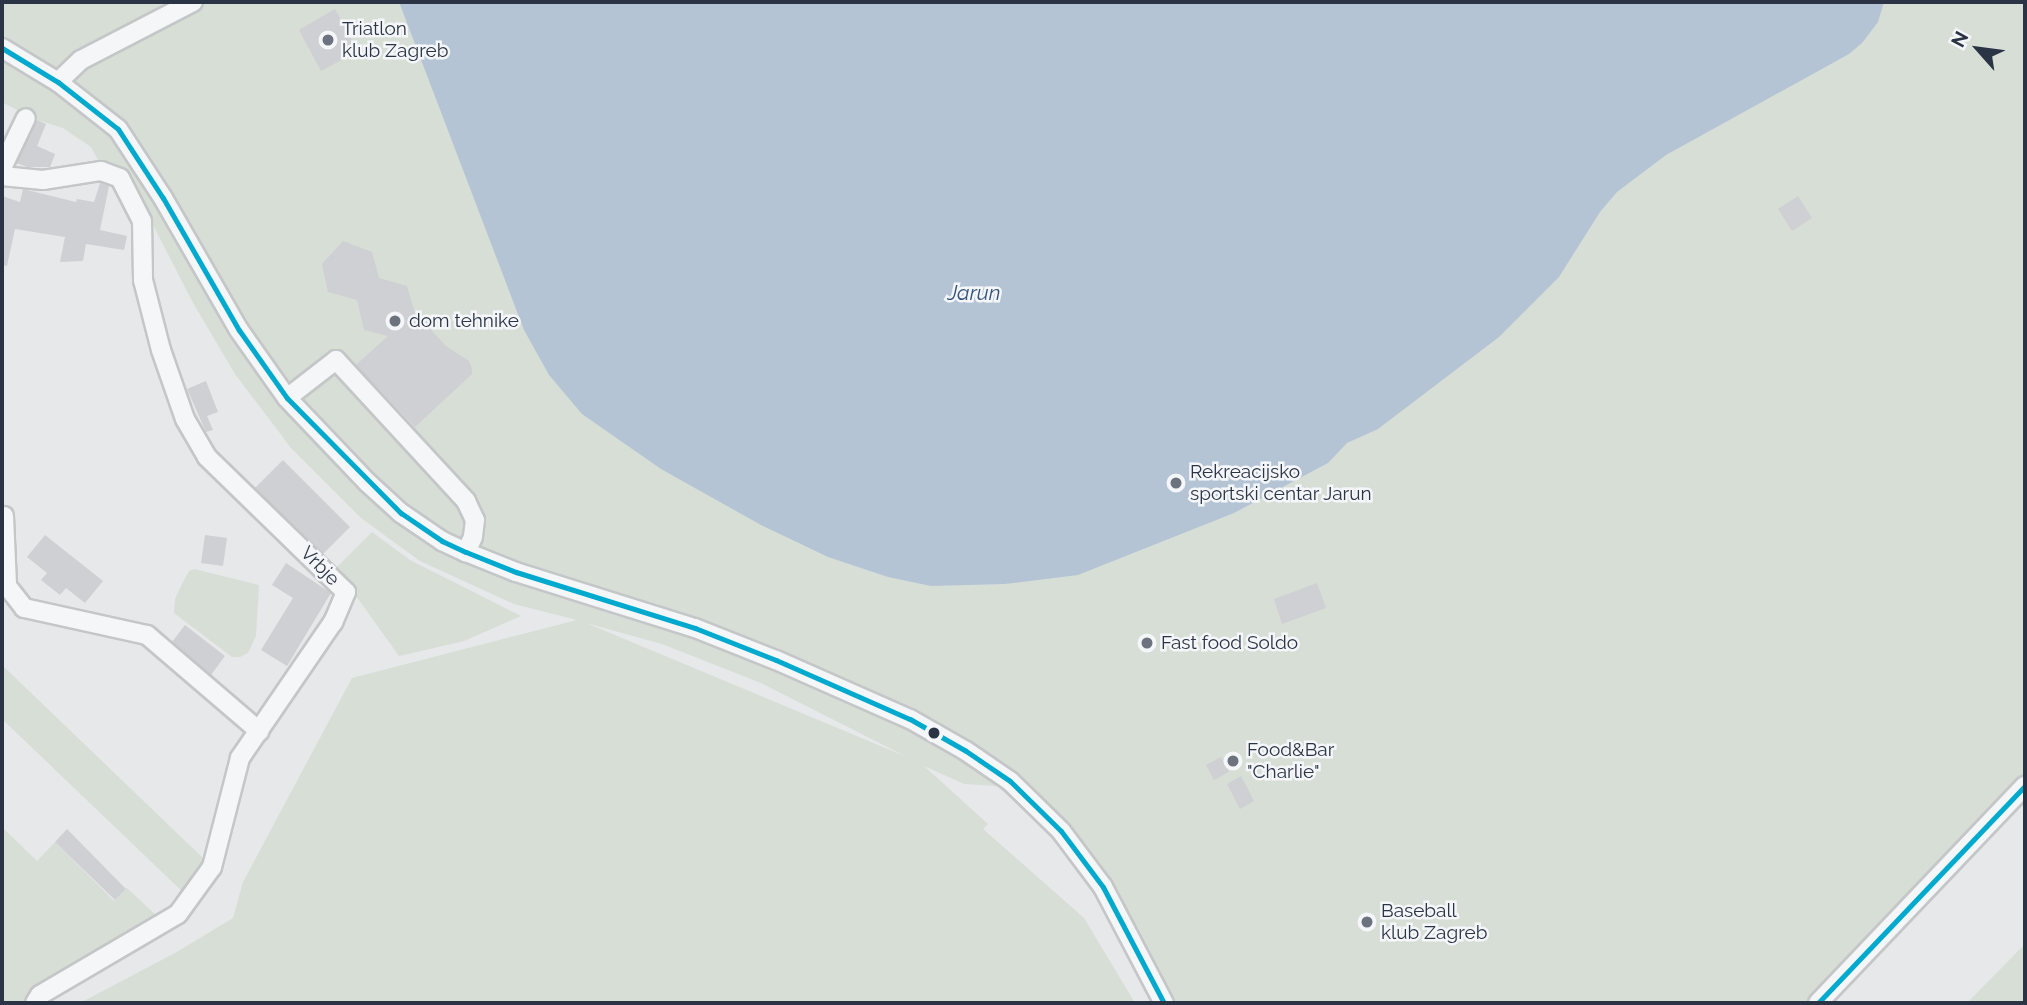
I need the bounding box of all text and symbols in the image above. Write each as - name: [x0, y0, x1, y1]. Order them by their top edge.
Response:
- north arrow: [1943, 14, 2013, 84]
- place label: Triatlon klub Zagreb: [342, 18, 448, 62]
- text: N: [1946, 28, 1973, 51]
- marker: Triatlon klub Zagreb: [320, 32, 336, 48]
- water label: Jarun: [947, 280, 1001, 306]
- place label: dom tehnike: [409, 310, 519, 332]
- marker: dom tehnike: [387, 313, 403, 329]
- place label: Rekreacijsko sportski centar Jarun: [1190, 461, 1373, 505]
- marker: Rekreacijsko sportski centar Jarun: [1168, 475, 1184, 491]
- street label: Vrbje: [296, 542, 344, 590]
- place label: Fast food Soldo: [1161, 632, 1298, 654]
- marker: Fast food Soldo: [1139, 635, 1155, 651]
- unlabelled marker: [927, 726, 941, 740]
- place label: Food&Bar "Charlie": [1247, 739, 1334, 783]
- marker: Food&Bar "Charlie": [1225, 753, 1241, 769]
- place label: Baseball klub Zagreb: [1381, 900, 1487, 944]
- marker: Baseball klub Zagreb: [1359, 914, 1375, 930]

